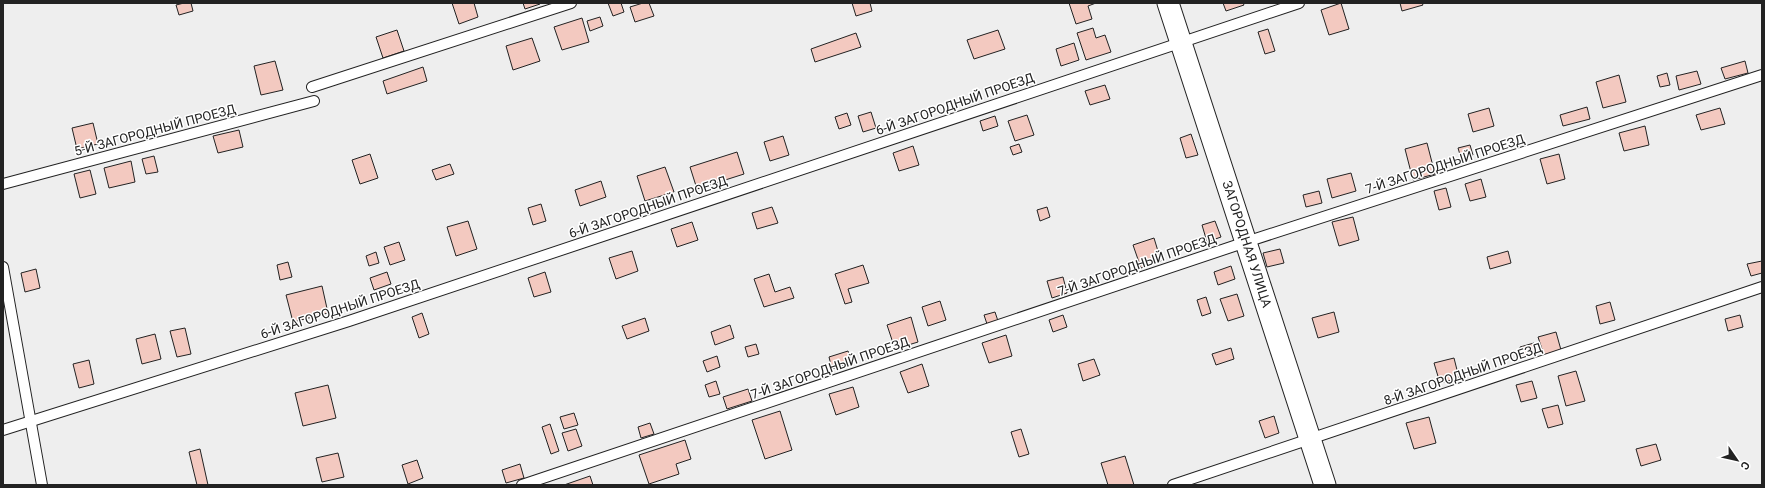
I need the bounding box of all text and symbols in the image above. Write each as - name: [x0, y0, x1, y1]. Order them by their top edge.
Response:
- street label: 6-Й ЗАГОРОДНЫЙ ПРОЕЗД: [874, 70, 1036, 138]
- street label: 5-Й ЗАГОРОДНЫЙ ПРОЕЗД: [73, 101, 238, 159]
- street label: 7-Й ЗАГОРОДНЫЙ ПРОЕЗД: [1364, 131, 1527, 197]
- street label: 6-Й ЗАГОРОДНЫЙ ПРОЕЗД: [567, 173, 729, 241]
- street label: ЗАГОРОДНАЯ УЛИЦА: [1219, 179, 1275, 310]
- street label: 7-Й ЗАГОРОДНЫЙ ПРОЕЗД: [1056, 231, 1218, 299]
- street label: 6-Й ЗАГОРОДНЫЙ ПРОЕЗД: [259, 276, 422, 342]
- street label: 7-Й ЗАГОРОДНЫЙ ПРОЕЗД: [749, 334, 911, 402]
- street label: 8-Й ЗАГОРОДНЫЙ ПРОЕЗД: [1382, 340, 1544, 408]
- north arrow: [1717, 440, 1757, 480]
- text: С: [1737, 459, 1752, 472]

